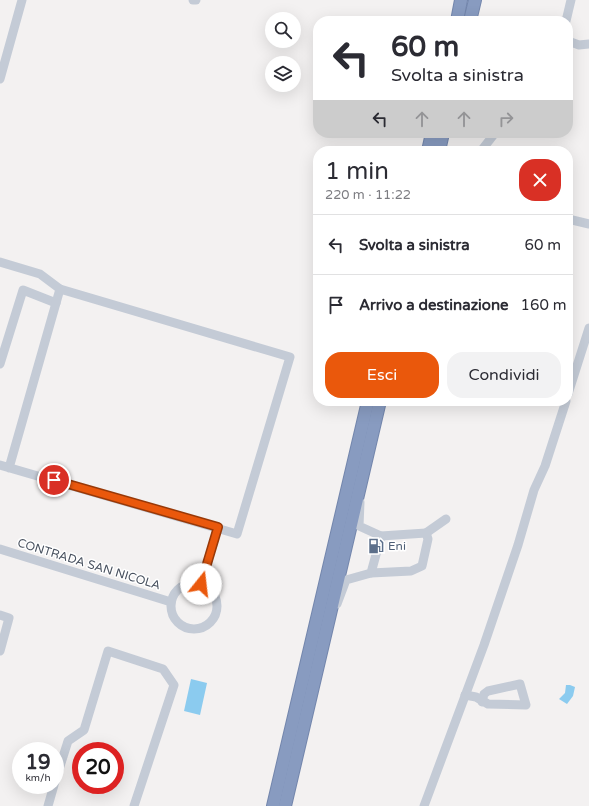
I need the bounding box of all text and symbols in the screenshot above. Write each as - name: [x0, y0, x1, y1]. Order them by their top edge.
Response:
- map controls: [265, 12, 301, 92]
- button: search: [265, 12, 301, 48]
- text: 60 m: [391, 30, 459, 64]
- icon: left: [325, 32, 377, 84]
- button: layers: [265, 56, 301, 92]
- text: Svolta a sinistra: [391, 64, 524, 86]
- icon: left: [369, 108, 391, 130]
- icon: ahead: [411, 108, 433, 130]
- icon: ahead: [453, 108, 475, 130]
- icon: right: [495, 108, 517, 130]
- text: 1 min: [325, 157, 389, 186]
- button: close: [519, 159, 561, 201]
- text: 220 m · 11:22: [325, 187, 411, 203]
- icon: left: [325, 234, 347, 256]
- text: Svolta a sinistra: [359, 236, 470, 254]
- text: 60 m: [524, 236, 561, 254]
- icon: arrive: [325, 294, 347, 316]
- text: Arrivo a destinazione: [359, 296, 509, 314]
- text: 160 m: [521, 296, 567, 314]
- button: Esci: [325, 352, 439, 398]
- button: Condividi: [447, 352, 561, 398]
- pin: [37, 463, 71, 497]
- icon: arrive: [43, 469, 65, 491]
- street label: CONTRADA SAN NICOLA: [16, 536, 162, 592]
- fuel station icon: Eni: [367, 537, 385, 555]
- place label: Eni: [388, 539, 406, 553]
- position arrow: [180, 563, 222, 605]
- speed limit sign: 20: [72, 742, 124, 794]
- text: 19: [25, 751, 51, 775]
- text: km/h: [25, 772, 51, 784]

